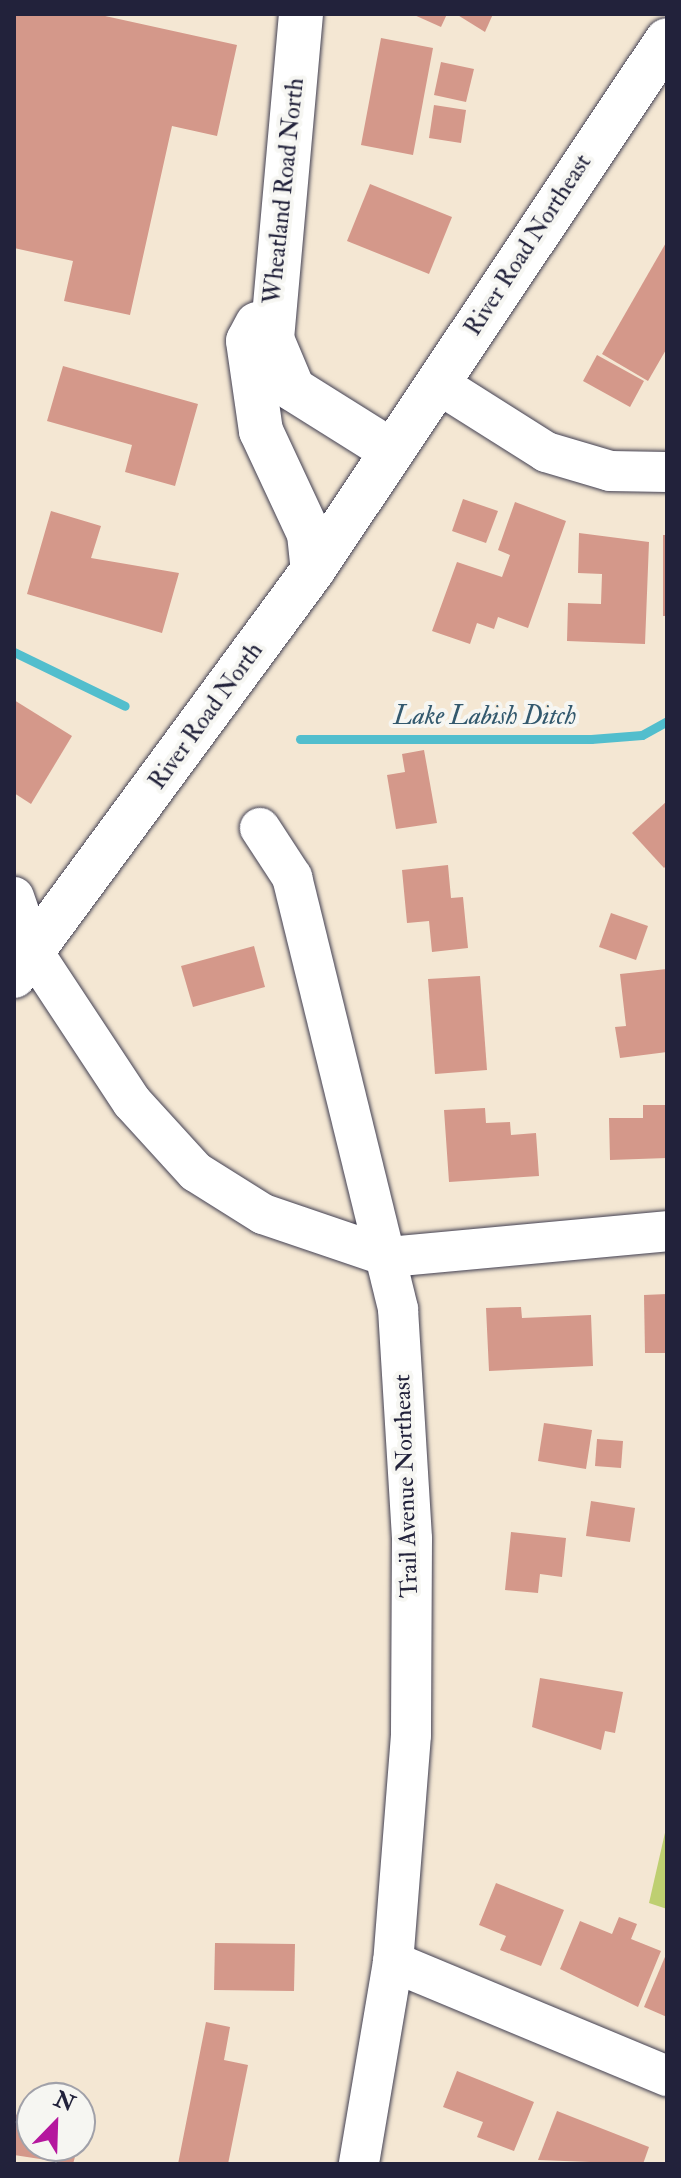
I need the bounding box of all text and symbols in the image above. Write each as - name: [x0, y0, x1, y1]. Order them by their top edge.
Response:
- street label: Wheatland Road North: [258, 77, 310, 305]
- street label: River Road Northeast: [459, 149, 597, 341]
- street label: River Road North: [143, 637, 269, 795]
- water label: Lake Labish Ditch: [394, 701, 576, 733]
- street label: Trail Avenue Northeast: [388, 1374, 424, 1598]
- north arrow: [16, 2082, 96, 2162]
- text: N: [50, 2085, 79, 2118]

